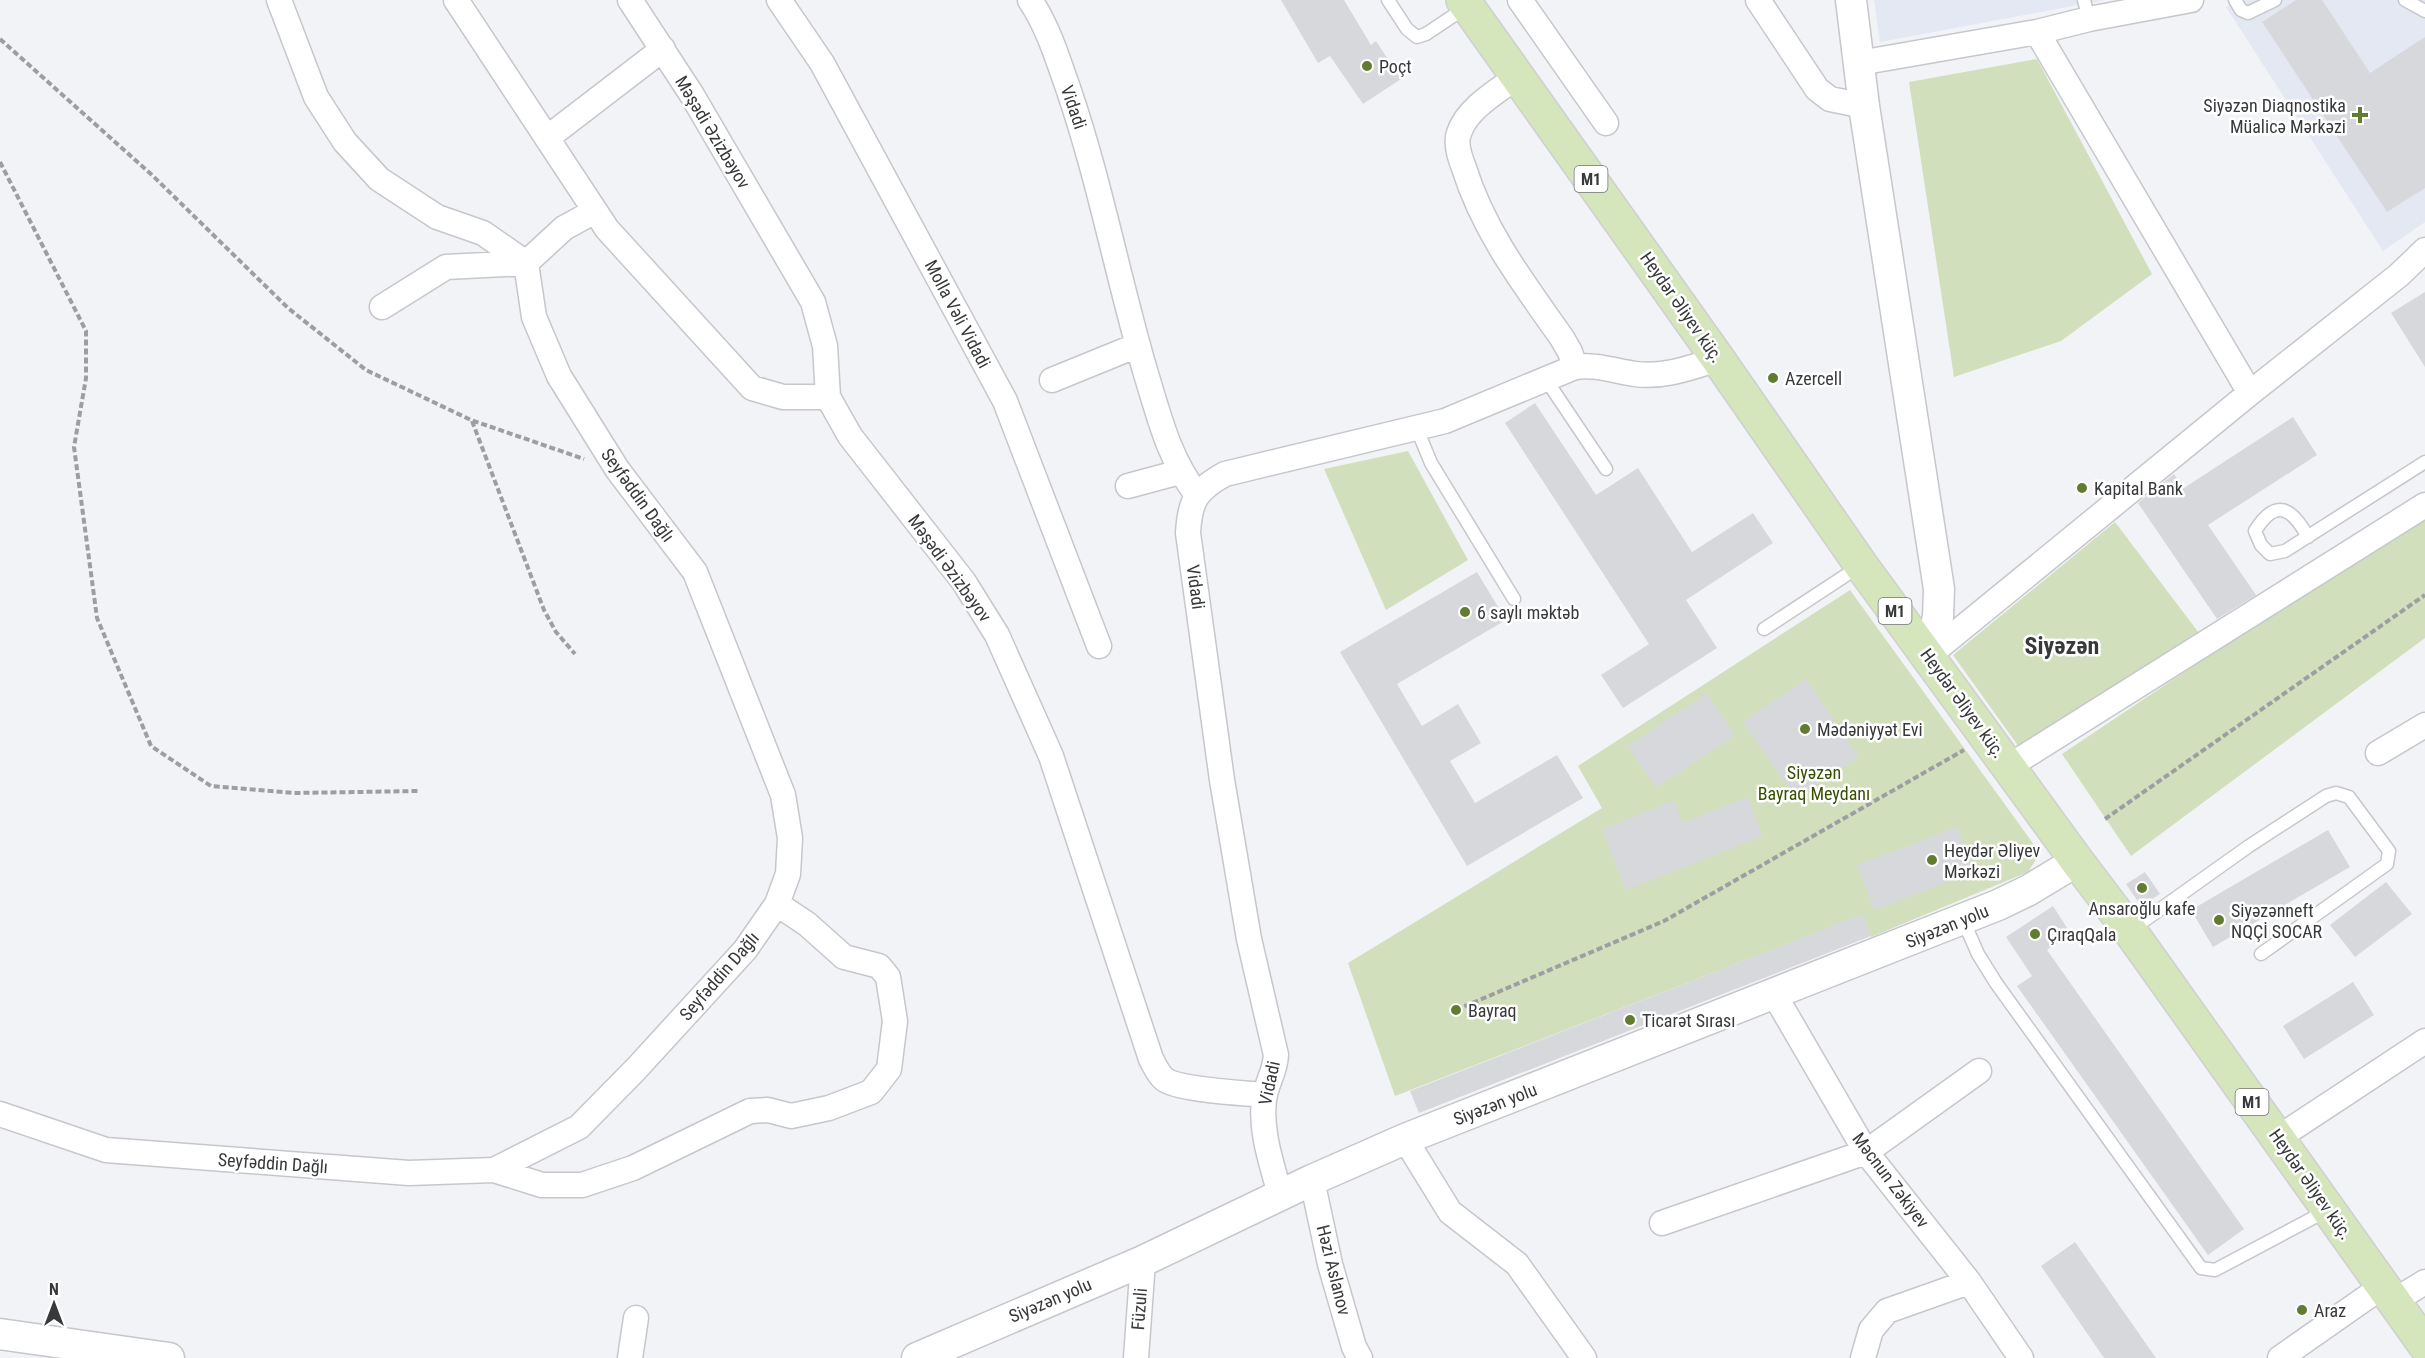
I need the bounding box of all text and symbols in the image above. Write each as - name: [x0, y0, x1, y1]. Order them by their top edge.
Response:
- place label: Poçt: [1379, 56, 1412, 77]
- marker: Poçt: [1360, 59, 1374, 73]
- street label: Məşədi Əzizbəyov: [671, 72, 755, 192]
- street label: Vidadi: [1057, 82, 1091, 132]
- place label: Siyəzən Diaqnostika Müalicə Mərkəzi: [2203, 95, 2346, 137]
- marker: Siyəzən Diaqnostika Müalicə Mərkəzi: [2351, 106, 2369, 124]
- road number: M1: [1574, 166, 1608, 192]
- street label: Heydər Əliyev küç.: [1636, 248, 1728, 366]
- street label: Molla Vəli Vidadi: [921, 256, 995, 372]
- place label: Azercell: [1785, 368, 1842, 389]
- marker: Azercell: [1766, 371, 1780, 385]
- street label: Seyfəddin Dağlı: [597, 444, 679, 546]
- place label: Kapital Bank: [2094, 478, 2183, 499]
- marker: Kapital Bank: [2075, 481, 2089, 495]
- street label: Məşədi Əzizbəyov: [904, 510, 996, 626]
- street label: Vidadi: [1182, 563, 1210, 611]
- road number: M1: [1878, 598, 1912, 624]
- place label: 6 saylı məktəb: [1477, 602, 1579, 623]
- marker: 6 saylı məktəb: [1458, 605, 1472, 619]
- district label: Siyəzən: [2025, 632, 2099, 660]
- street label: Heydər Əliyev küç.: [1916, 644, 2010, 762]
- place label: Mədəniyyət Evi: [1817, 719, 1923, 740]
- marker: Mədəniyyət Evi: [1798, 722, 1812, 736]
- park label: Siyəzən Bayraq Meydanı: [1758, 762, 1870, 804]
- place label: Heydər Əliyev Mərkəzi: [1944, 840, 2041, 882]
- marker: Heydər Əliyev Mərkəzi: [1925, 853, 1939, 867]
- marker: Ansaroğlu kafe: [2135, 881, 2149, 895]
- place label: Ansaroğlu kafe: [2089, 898, 2195, 919]
- street label: Siyəzən yolu: [1902, 900, 1992, 952]
- place label: Siyəzənneft NQÇİ SOCAR: [2231, 900, 2323, 942]
- marker: Siyəzənneft NQÇİ SOCAR: [2212, 913, 2226, 927]
- place label: ÇıraqQala: [2047, 924, 2116, 945]
- street label: Seyfəddin Dağlı: [675, 927, 763, 1025]
- marker: ÇıraqQala: [2028, 927, 2042, 941]
- place label: Bayraq: [1468, 1000, 1517, 1021]
- marker: Bayraq: [1449, 1003, 1463, 1017]
- place label: Ticarət Sırası: [1642, 1010, 1736, 1031]
- marker: Ticarət Sırası: [1623, 1013, 1637, 1027]
- street label: Vidadi: [1254, 1059, 1284, 1107]
- street label: Siyəzən yolu: [1450, 1078, 1540, 1130]
- road number: M1: [2236, 1089, 2268, 1115]
- street label: Heydər Əliyev küç.: [2265, 1125, 2357, 1243]
- street label: Məcnun Zəkiyev: [1848, 1128, 1934, 1232]
- street label: Seyfəddin Dağlı: [217, 1149, 329, 1177]
- street label: Həzi Aslanov: [1313, 1223, 1355, 1318]
- street label: Siyəzən yolu: [1006, 1273, 1094, 1327]
- north arrow: [24, 1274, 84, 1334]
- text: N: [49, 1280, 59, 1299]
- street label: Füzuli: [1127, 1287, 1151, 1331]
- place label: Araz: [2314, 1300, 2346, 1321]
- marker: Araz: [2295, 1303, 2309, 1317]

